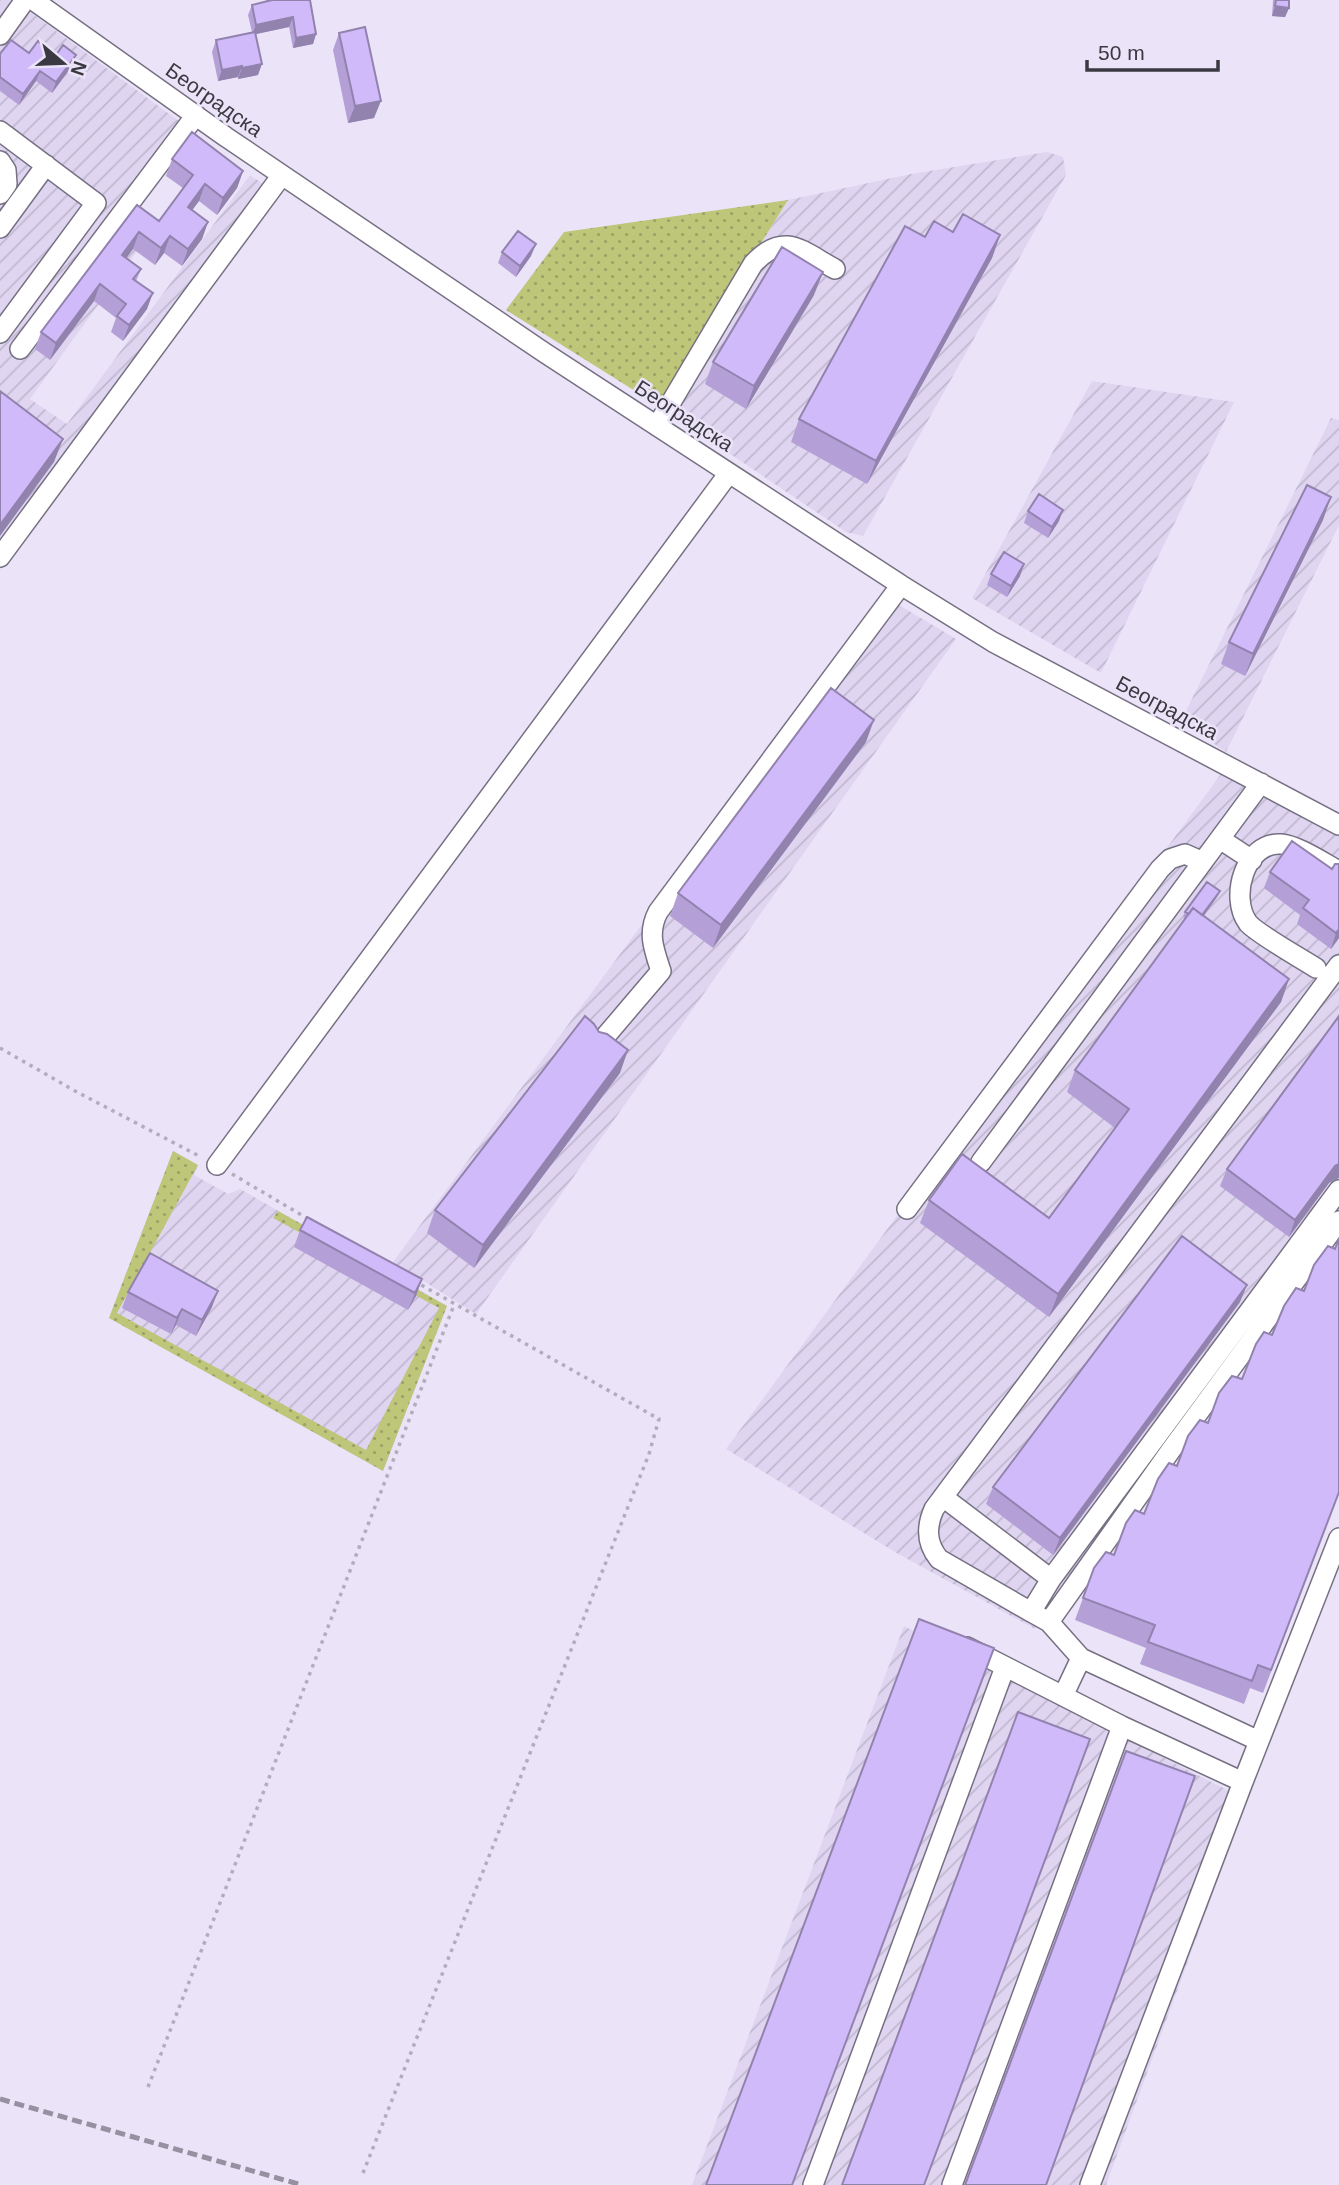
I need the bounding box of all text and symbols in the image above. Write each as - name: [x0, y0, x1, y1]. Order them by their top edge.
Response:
- north arrow: [28, 28, 98, 98]
- scale bar: [1087, 28, 1218, 72]
- text: 50 m: [1098, 41, 1145, 64]
- text: N: [66, 58, 91, 78]
- street label: Београдска: [162, 58, 267, 141]
- street label: Београдска: [631, 375, 738, 456]
- street label: Београдска: [1112, 671, 1222, 744]

